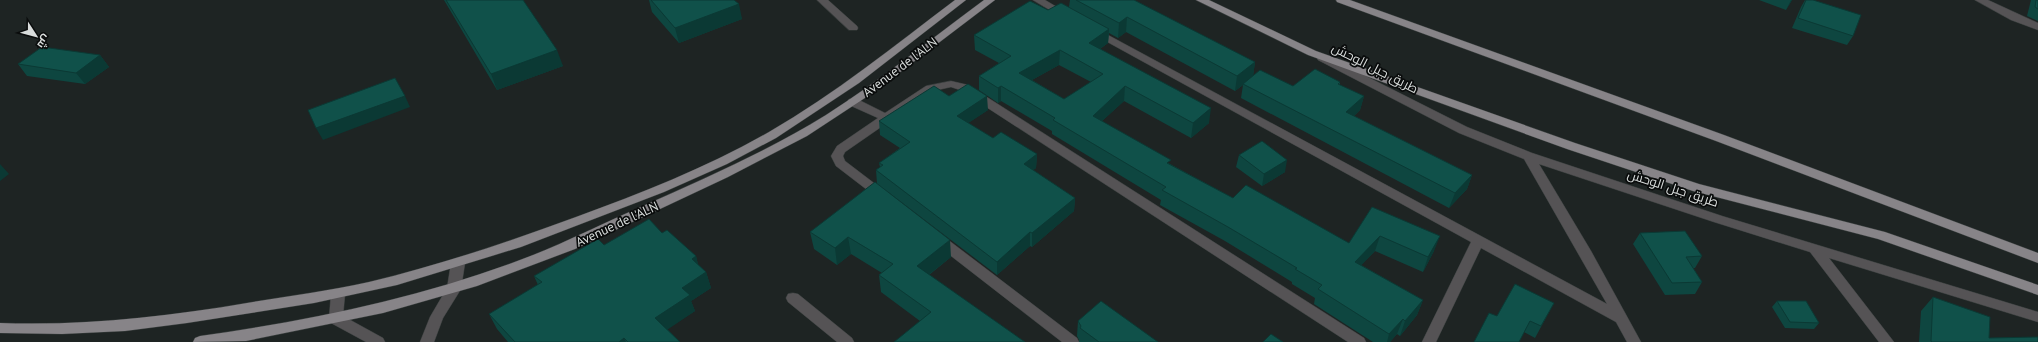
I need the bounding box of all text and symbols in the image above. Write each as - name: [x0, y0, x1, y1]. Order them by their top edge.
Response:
- north arrow: [16, 16, 56, 56]
- text: ش: [34, 32, 54, 52]
- street label: Avenue de l'ALN: [859, 33, 941, 101]
- street label: طريق جبل الوحش: [1329, 39, 1421, 97]
- street label: طريق جبل الوحش: [1625, 165, 1721, 211]
- street label: Avenue de l'ALN: [573, 197, 661, 251]

